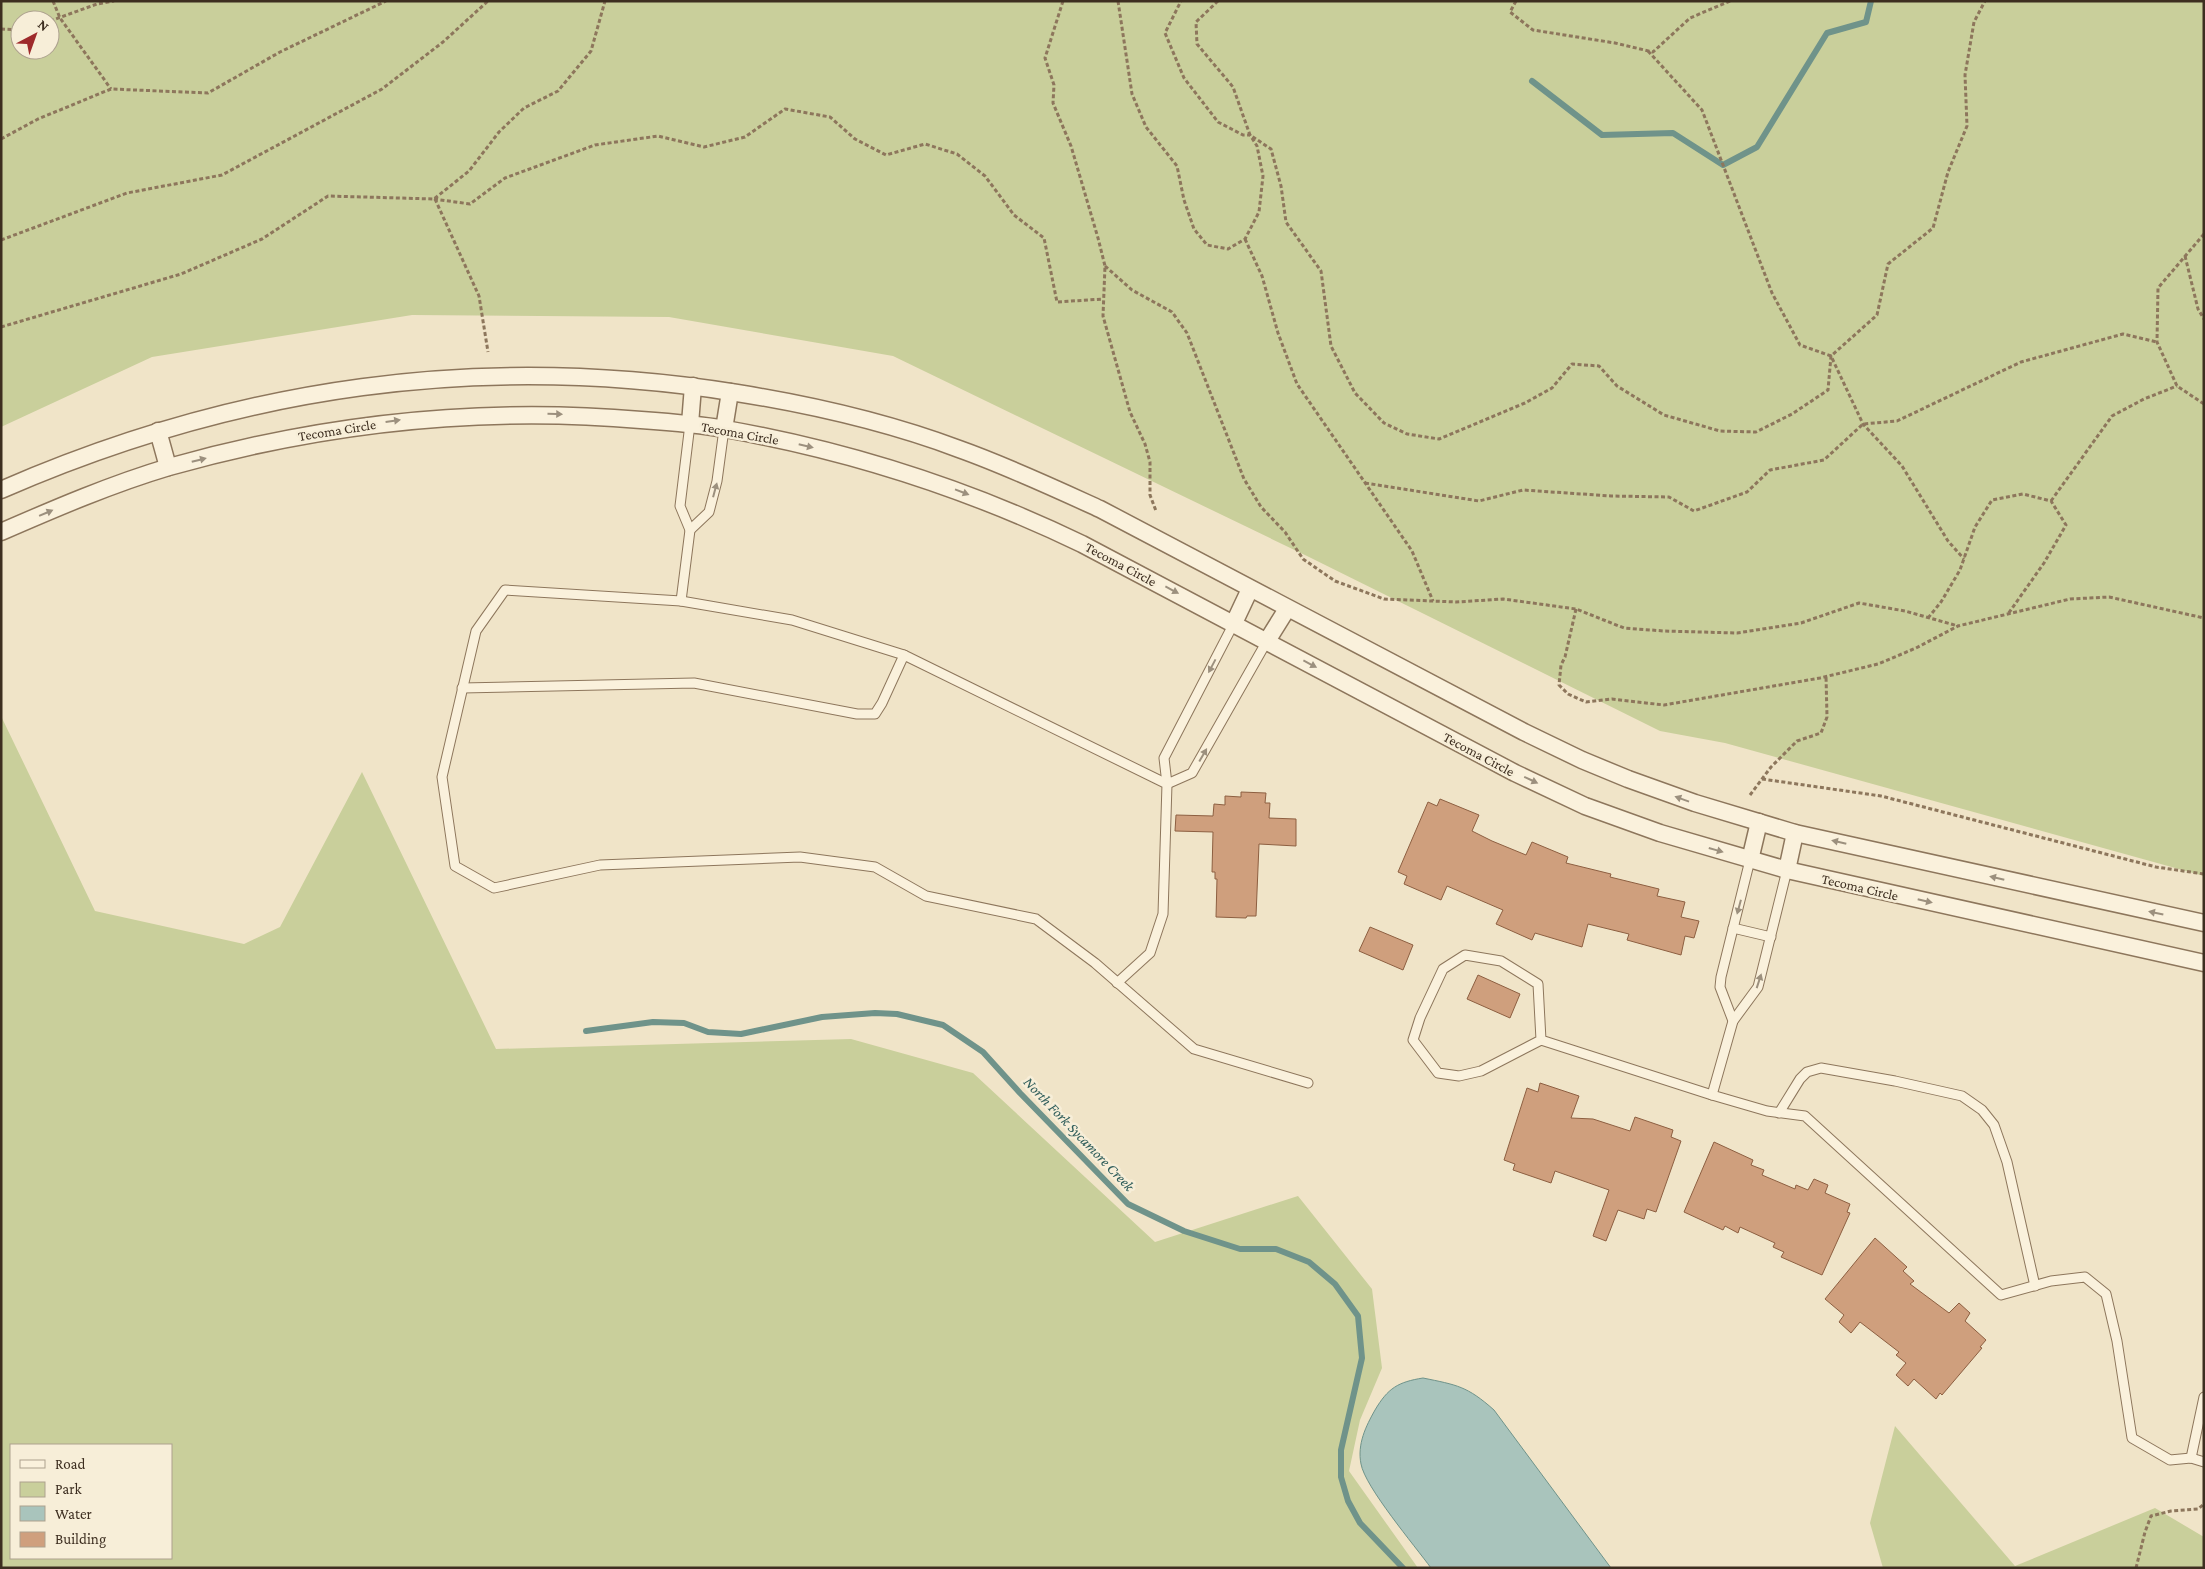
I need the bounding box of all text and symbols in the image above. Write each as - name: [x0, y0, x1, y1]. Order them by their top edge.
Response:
- north arrow: [10, 10, 60, 60]
- text: N: [35, 16, 53, 35]
- one-way arrow: [547, 410, 563, 418]
- street label: Tecoma Circle: [297, 416, 377, 444]
- one-way arrow: [385, 417, 401, 425]
- street label: Tecoma Circle: [700, 418, 780, 448]
- one-way arrow: [798, 442, 813, 450]
- one-way arrow: [192, 456, 207, 464]
- one-way arrow: [711, 482, 719, 497]
- one-way arrow: [954, 489, 969, 496]
- one-way arrow: [39, 509, 53, 517]
- street label: Tecoma Circle: [1083, 539, 1159, 589]
- one-way arrow: [1165, 586, 1179, 595]
- one-way arrow: [1208, 659, 1216, 673]
- one-way arrow: [1303, 660, 1317, 668]
- street label: Tecoma Circle: [1441, 729, 1517, 779]
- one-way arrow: [1199, 747, 1207, 762]
- one-way arrow: [1524, 777, 1538, 785]
- one-way arrow: [1675, 795, 1690, 802]
- one-way arrow: [1830, 838, 1846, 846]
- one-way arrow: [1708, 847, 1723, 855]
- street label: Tecoma Circle: [1820, 870, 1900, 904]
- one-way arrow: [1990, 874, 2005, 882]
- one-way arrow: [1917, 897, 1932, 905]
- one-way arrow: [1735, 900, 1743, 915]
- one-way arrow: [2149, 909, 2164, 917]
- one-way arrow: [1756, 973, 1764, 988]
- water label: North Fork Sycamore Creek: [1020, 1074, 1139, 1196]
- legend: [10, 1444, 172, 1559]
- text: Road: [55, 1456, 86, 1472]
- text: Park: [55, 1481, 82, 1497]
- text: Water: [55, 1506, 92, 1522]
- text: Building: [55, 1531, 106, 1548]

